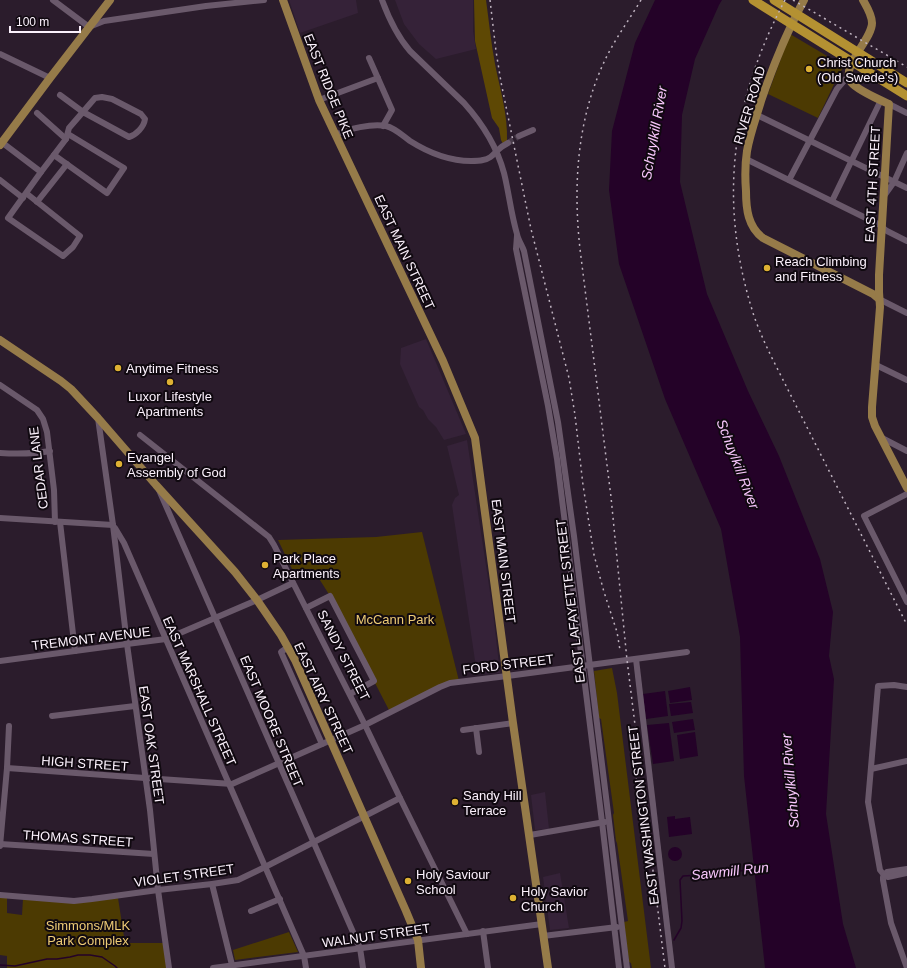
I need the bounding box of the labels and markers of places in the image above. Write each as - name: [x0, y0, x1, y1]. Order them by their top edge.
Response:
- place label: Christ Church (Old Swede's): [817, 55, 898, 85]
- marker: Christ Church (Old Swede's): [804, 64, 814, 74]
- place label: Reach Climbing and Fitness: [775, 254, 867, 284]
- marker: Reach Climbing and Fitness: [762, 263, 772, 273]
- place label: Anytime Fitness: [126, 361, 219, 376]
- marker: Anytime Fitness: [113, 363, 123, 373]
- marker: Luxor Lifestyle Apartments: [165, 377, 175, 387]
- place label: Luxor Lifestyle Apartments: [128, 389, 212, 419]
- place label: Evangel Assembly of God: [127, 450, 226, 480]
- marker: Evangel Assembly of God: [114, 459, 124, 469]
- place label: Park Place Apartments: [273, 551, 340, 581]
- marker: Park Place Apartments: [260, 560, 270, 570]
- place label: Sandy Hill Terrace: [463, 788, 522, 818]
- marker: Sandy Hill Terrace: [450, 797, 460, 807]
- place label: Holy Saviour School: [416, 867, 490, 897]
- marker: Holy Saviour School: [403, 876, 413, 886]
- place label: Holy Savior Church: [521, 884, 588, 914]
- marker: Holy Savior Church: [508, 893, 518, 903]

